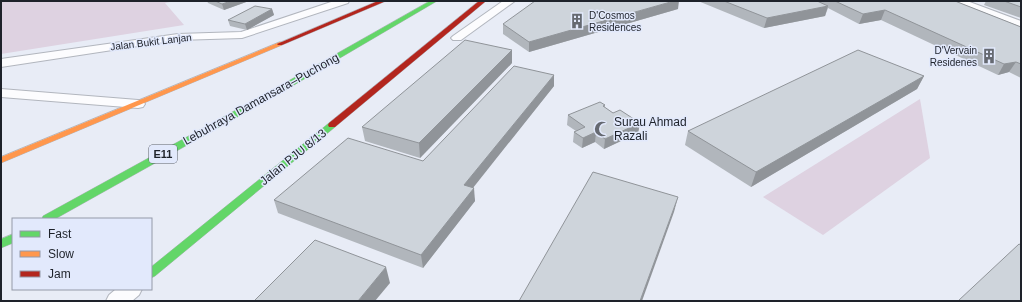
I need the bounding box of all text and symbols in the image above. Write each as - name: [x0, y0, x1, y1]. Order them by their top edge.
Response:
- place label: D'Cosmos Residences: [589, 10, 641, 33]
- building icon: D'Cosmos Residences: [568, 12, 586, 30]
- street label: Jalan Bukit Lanjan: [110, 32, 192, 52]
- place label: D'Vervain Residenes: [930, 45, 977, 68]
- building icon: D'Vervain Residenes: [980, 47, 998, 65]
- street label: Lebuhraya Damansara–Puchong: [181, 50, 341, 148]
- place label: Surau Ahmad Razali: [614, 115, 687, 143]
- mosque icon: Surau Ahmad Razali: [593, 120, 611, 138]
- street label: Jalan PJU 8/13: [257, 126, 329, 188]
- road number: E11: [149, 145, 177, 163]
- legend: [12, 218, 152, 290]
- text: Fast: [48, 227, 72, 241]
- text: Slow: [48, 247, 74, 261]
- text: Jam: [48, 267, 71, 281]

